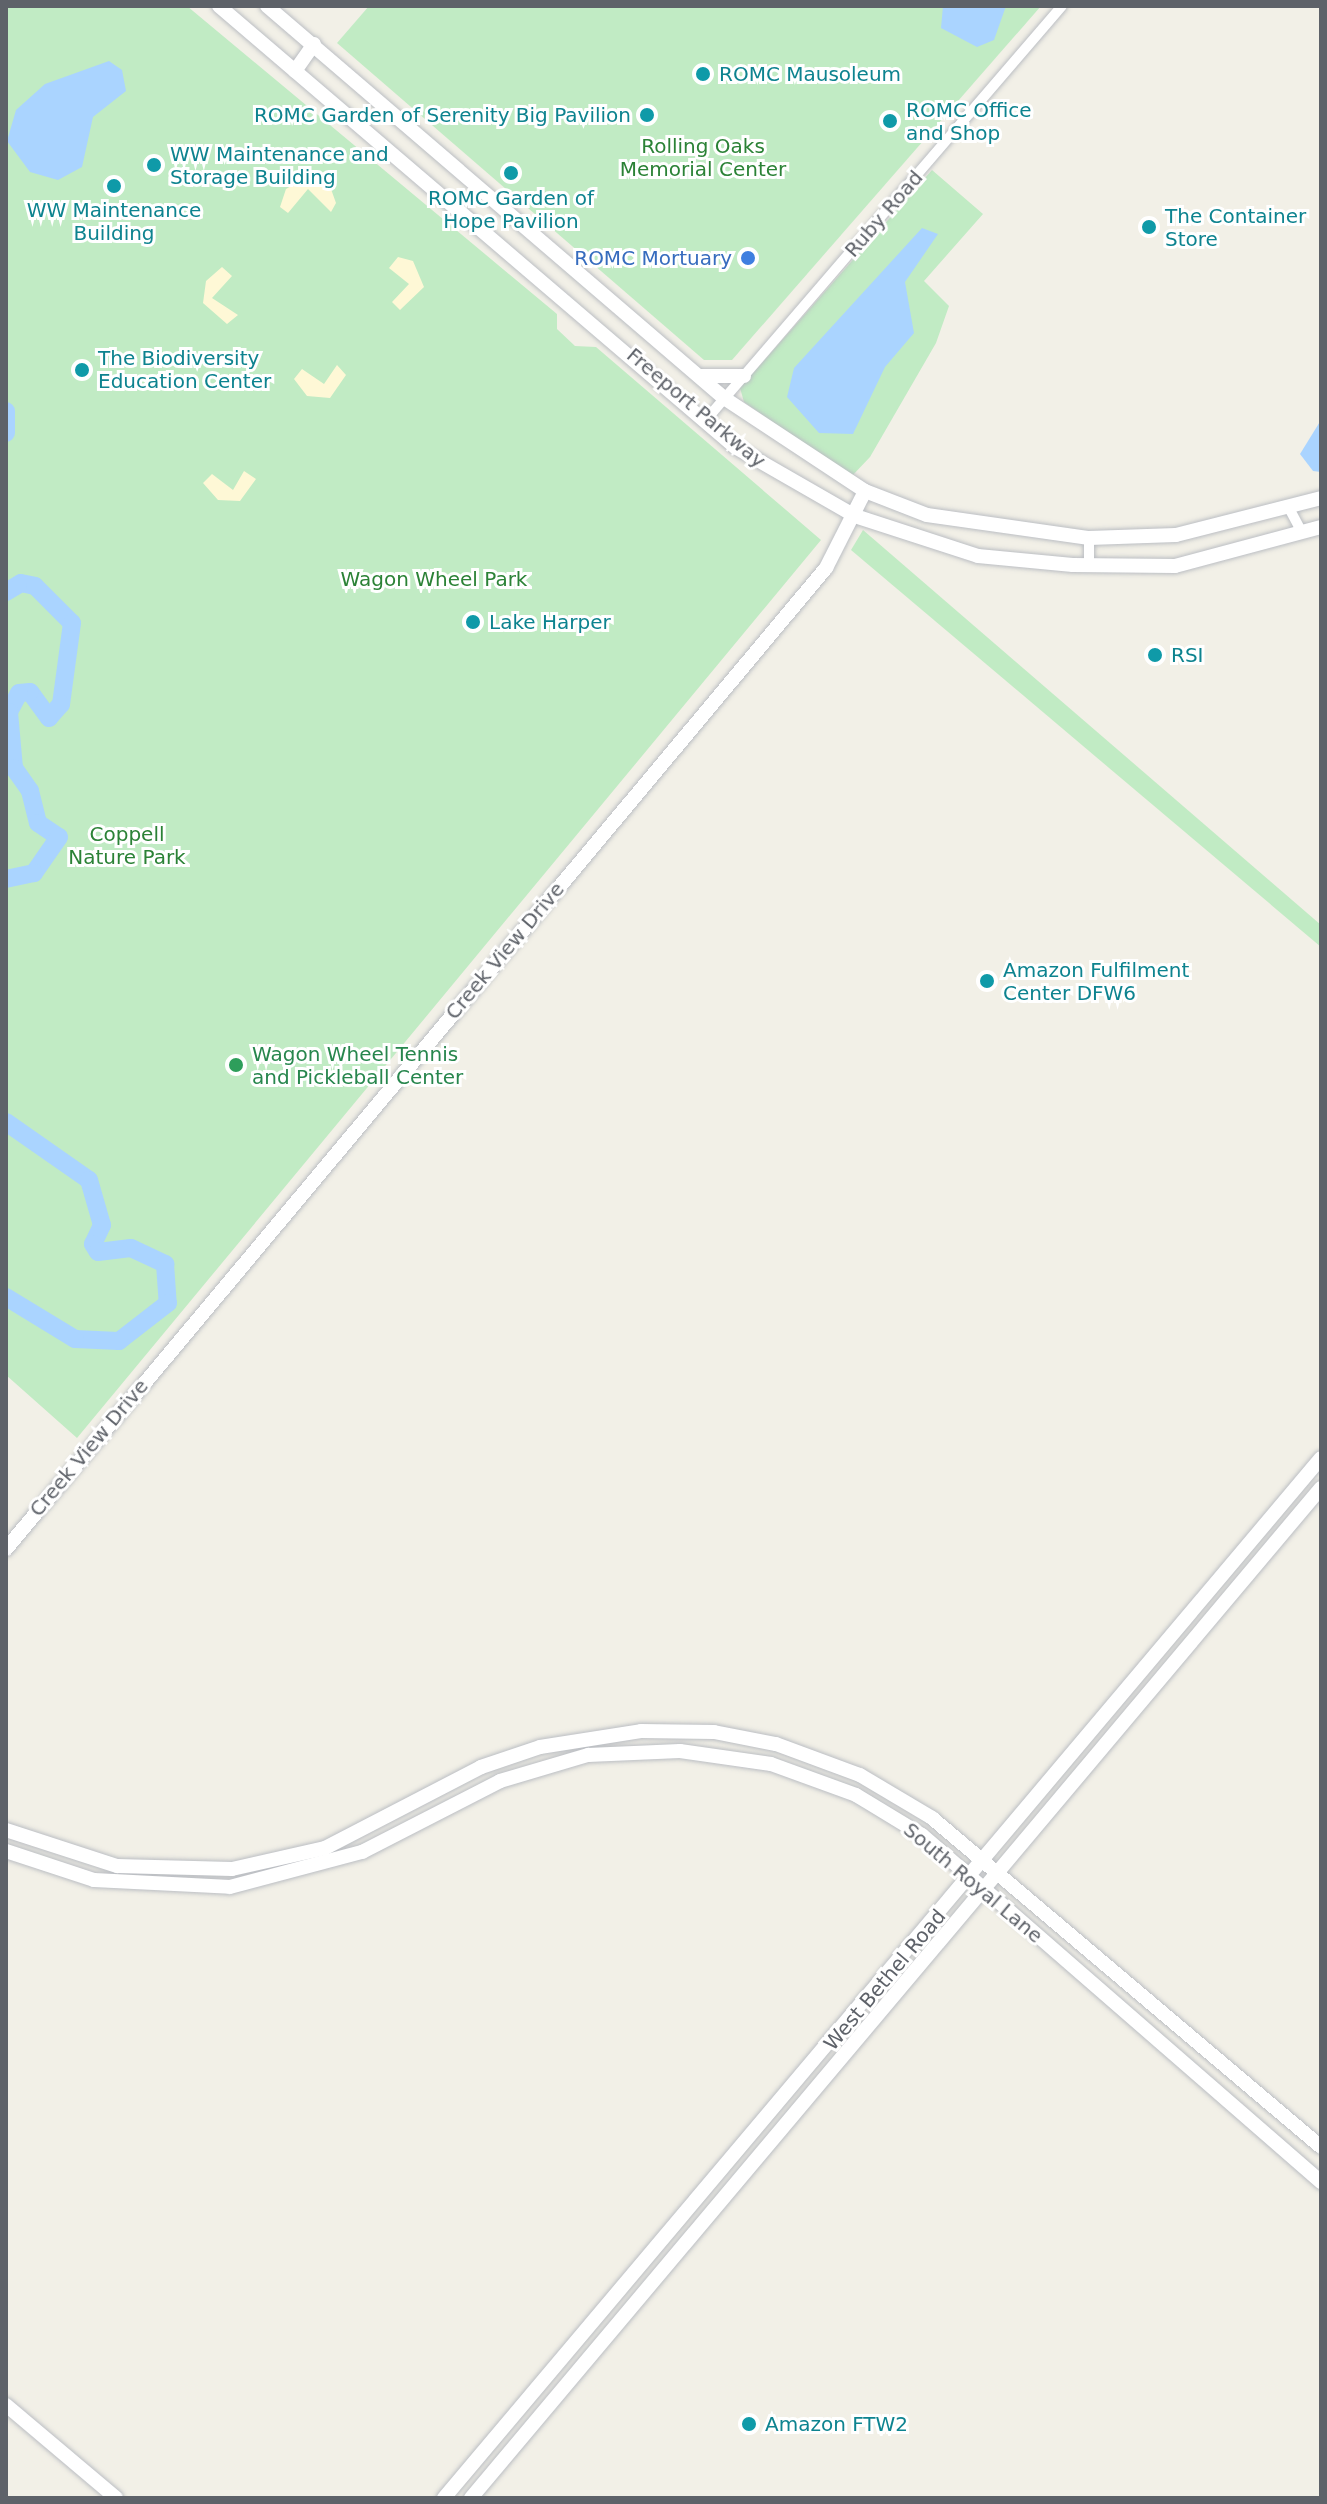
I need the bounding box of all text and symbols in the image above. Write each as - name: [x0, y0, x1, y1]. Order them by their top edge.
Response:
- place label: ROMC Mausoleum: [719, 62, 901, 86]
- marker: ROMC Mausoleum: [694, 65, 712, 83]
- place label: ROMC Office and Shop: [906, 98, 1032, 145]
- place label: ROMC Garden of Serenity Big Pavilion: [254, 103, 631, 127]
- marker: ROMC Garden of Serenity Big Pavilion: [638, 106, 656, 124]
- marker: ROMC Office and Shop: [881, 112, 899, 130]
- park label: Rolling Oaks Memorial Center: [620, 135, 786, 182]
- place label: WW Maintenance and Storage Building: [170, 142, 389, 189]
- marker: WW Maintenance and Storage Building: [145, 156, 163, 174]
- marker: ROMC Garden of Hope Pavilion: [502, 164, 520, 182]
- street label: Ruby Road: [840, 166, 928, 262]
- marker: WW Maintenance Building: [105, 177, 123, 195]
- place label: ROMC Garden of Hope Pavilion: [428, 186, 594, 233]
- place label: WW Maintenance Building: [27, 198, 201, 245]
- place label: The Container Store: [1165, 204, 1306, 251]
- marker: The Container Store: [1140, 218, 1158, 236]
- place label: ROMC Mortuary: [574, 246, 732, 270]
- marker: ROMC Mortuary: [739, 249, 757, 267]
- street label: Freeport Parkway: [622, 343, 770, 473]
- place label: The Biodiversity Education Center: [98, 346, 271, 393]
- marker: The Biodiversity Education Center: [73, 361, 91, 379]
- park label: Wagon Wheel Park: [341, 567, 527, 591]
- place label: Lake Harper: [489, 610, 611, 634]
- marker: Lake Harper: [464, 613, 482, 631]
- place label: RSI: [1171, 643, 1203, 667]
- marker: RSI: [1146, 646, 1164, 664]
- park label: Coppell Nature Park: [68, 823, 186, 870]
- street label: Creek View Drive: [441, 878, 569, 1024]
- place label: Amazon Fulfilment Center DFW6: [1003, 958, 1189, 1005]
- marker: Amazon Fulfilment Center DFW6: [978, 972, 996, 990]
- place label: Wagon Wheel Tennis and Pickleball Center: [252, 1042, 463, 1089]
- marker: Wagon Wheel Tennis and Pickleball Center: [227, 1056, 245, 1074]
- street label: Creek View Drive: [25, 1375, 153, 1521]
- street label: South Royal Lane: [899, 1818, 1047, 1948]
- street label: West Bethel Road: [819, 1905, 951, 2055]
- place label: Amazon FTW2: [765, 2412, 908, 2436]
- marker: Amazon FTW2: [740, 2415, 758, 2433]

